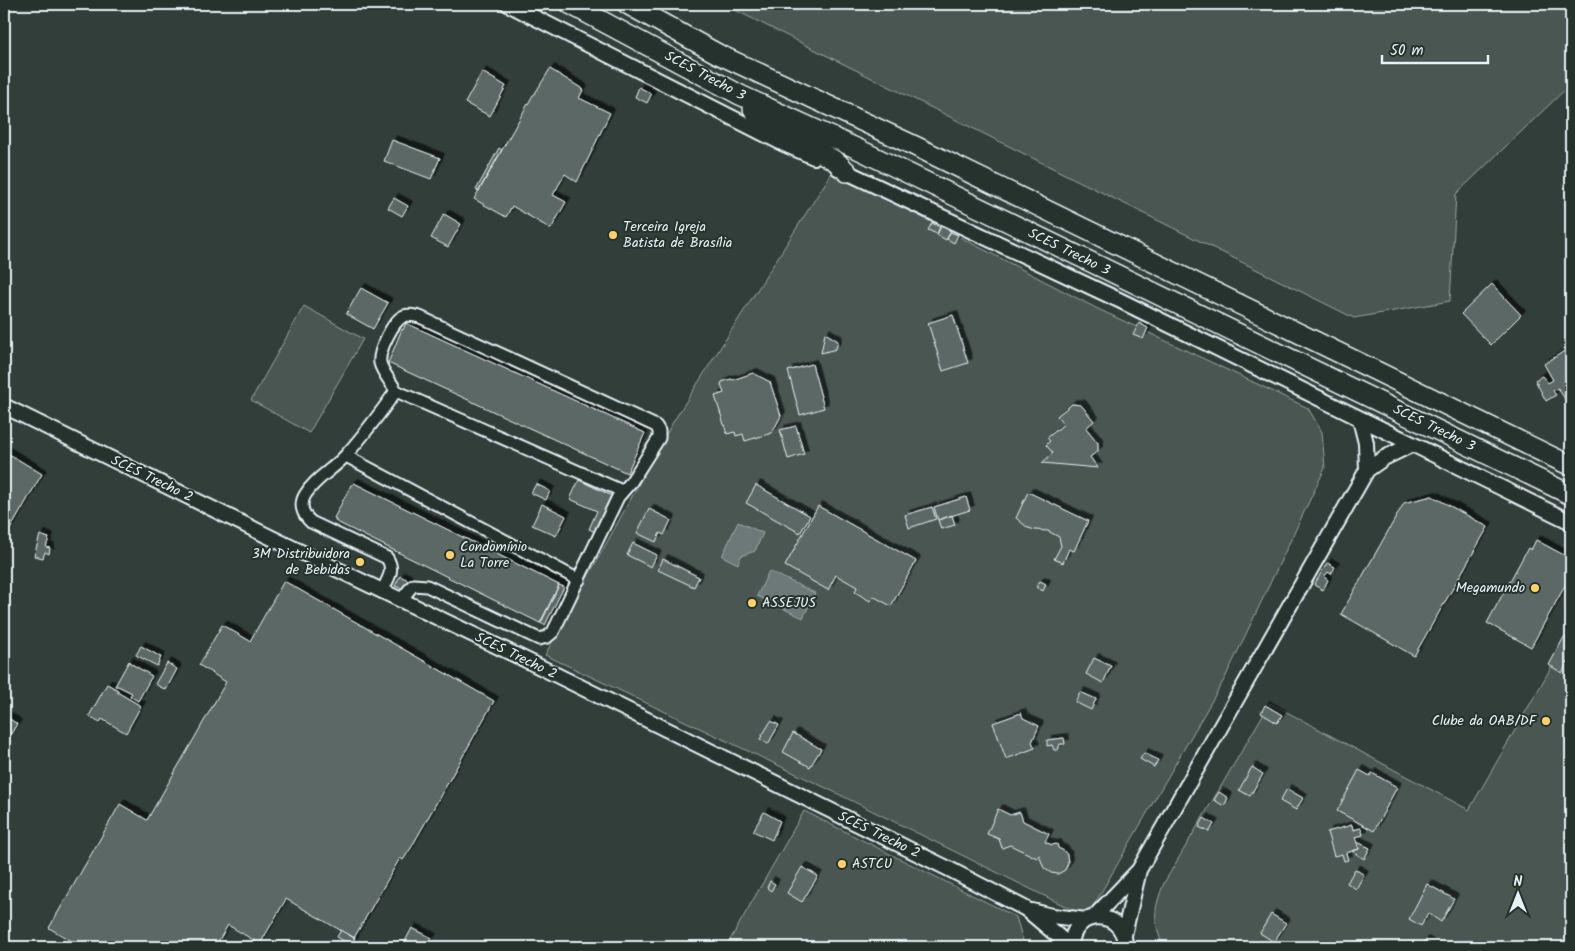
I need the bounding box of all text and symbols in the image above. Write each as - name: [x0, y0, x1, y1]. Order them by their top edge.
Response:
- scale bar: [1382, 32, 1489, 64]
- text: 50 m: [1390, 39, 1424, 63]
- street label: SCES Trecho 3: [660, 45, 750, 107]
- place label: Terceira Igreja Batista de Brasília: [623, 216, 732, 254]
- street label: SCES Trecho 3: [1024, 223, 1114, 281]
- marker: Terceira Igreja Batista de Brasília: [607, 229, 619, 241]
- street label: SCES Trecho 3: [1389, 399, 1479, 457]
- street label: SCES Trecho 2: [107, 450, 197, 508]
- place label: Condomínio La Torre: [460, 536, 527, 574]
- place label: 3M Distribuidora de Bebidas: [252, 543, 350, 581]
- marker: Condomínio La Torre: [444, 549, 456, 561]
- marker: 3M Distribuidora de Bebidas: [354, 556, 366, 568]
- place label: Megamundo: [1456, 577, 1525, 599]
- marker: Megamundo: [1529, 582, 1541, 594]
- place label: ASSEJUS: [762, 592, 816, 614]
- marker: ASSEJUS: [746, 597, 758, 609]
- street label: SCES Trecho 2: [471, 627, 561, 685]
- place label: Clube da OAB/DF: [1432, 710, 1538, 732]
- marker: Clube da OAB/DF: [1540, 715, 1552, 727]
- street label: SCES Trecho 2: [834, 806, 924, 864]
- place label: ASTCU: [852, 853, 892, 875]
- marker: ASTCU: [836, 858, 848, 870]
- north arrow: [1492, 868, 1542, 918]
- text: N: [1514, 871, 1523, 893]

